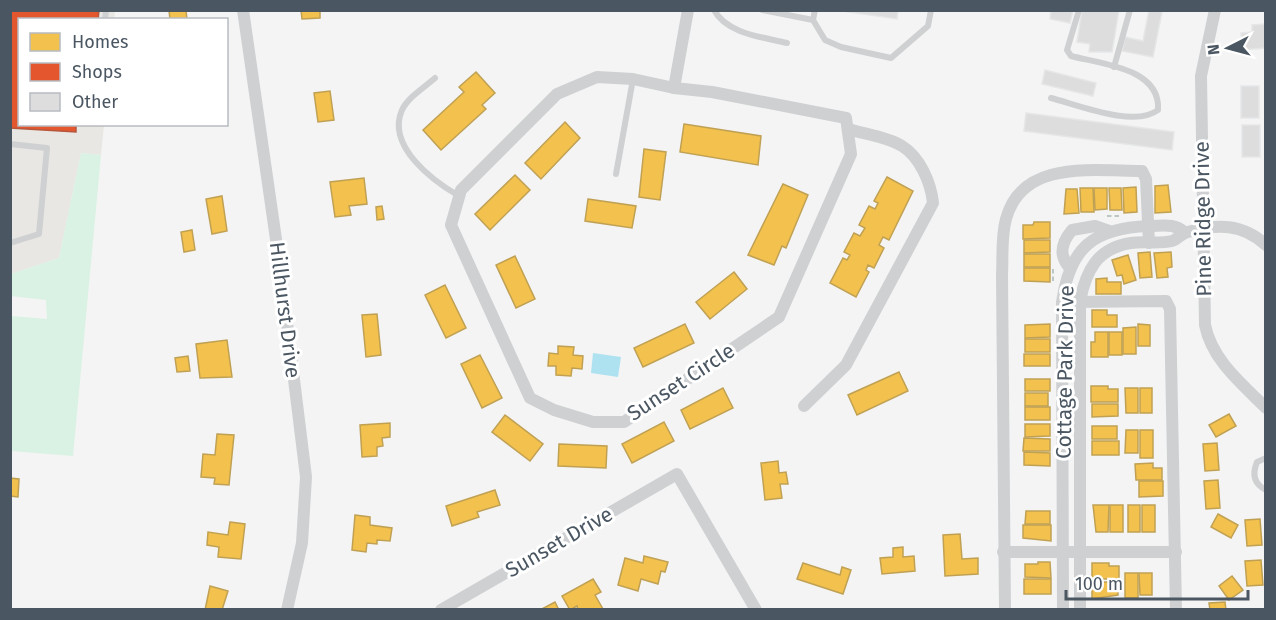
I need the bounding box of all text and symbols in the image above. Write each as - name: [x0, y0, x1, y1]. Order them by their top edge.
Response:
- legend: [18, 18, 228, 126]
- north arrow: [1198, 18, 1258, 78]
- text: Homes: [72, 31, 128, 53]
- text: N: [1204, 43, 1224, 56]
- text: Shops: [72, 61, 122, 83]
- text: Other: [72, 91, 118, 113]
- street label: Pine Ridge Drive: [1189, 141, 1217, 297]
- street label: Hillhurst Drive: [264, 240, 306, 380]
- street label: Cottage Park Drive: [1050, 285, 1080, 459]
- street label: Sunset Circle: [622, 338, 740, 426]
- street label: Sunset Drive: [501, 501, 617, 583]
- scale bar: [1066, 563, 1248, 601]
- text: 100 m: [1075, 573, 1123, 595]

